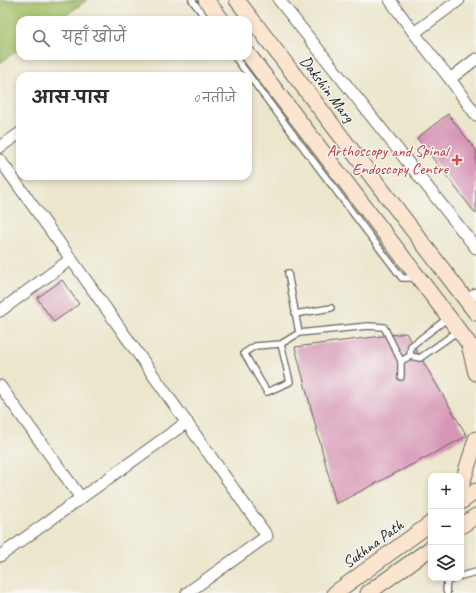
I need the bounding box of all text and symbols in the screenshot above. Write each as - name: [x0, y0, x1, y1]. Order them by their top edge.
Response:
- search box: [16, 16, 252, 60]
- icon: search: [30, 27, 52, 49]
- text: यहाँ खोजें: [62, 28, 126, 47]
- street label: Dakshin Marg: [295, 52, 359, 127]
- text: आस-पास: [32, 87, 108, 108]
- text: 0 नतीजे: [193, 90, 236, 106]
- place label: Arthoscopy and Spinal Endoscopy Centre: [327, 141, 451, 179]
- marker: Arthoscopy and Spinal Endoscopy Centre: [451, 154, 463, 166]
- map controls: [428, 473, 464, 581]
- button: +: [428, 473, 464, 509]
- button: −: [428, 509, 464, 545]
- street label: Sukhna Path: [339, 515, 408, 573]
- button: layers: [428, 545, 464, 581]

